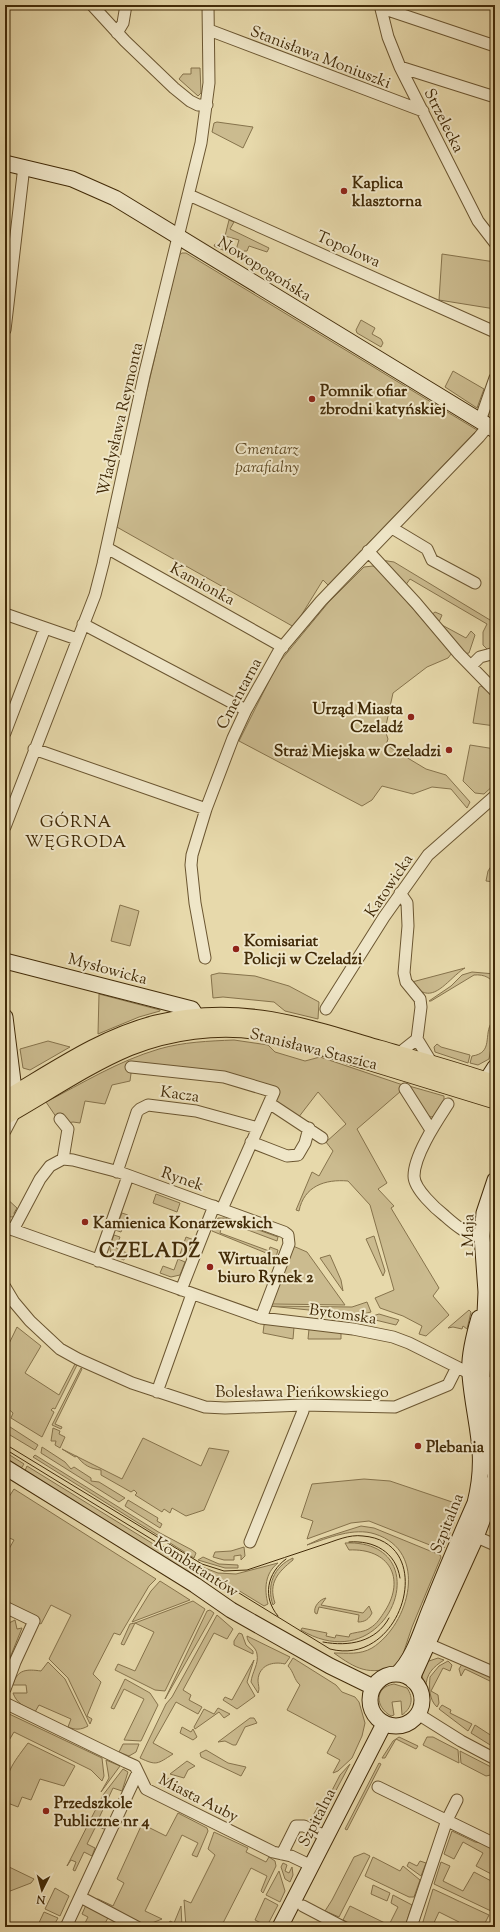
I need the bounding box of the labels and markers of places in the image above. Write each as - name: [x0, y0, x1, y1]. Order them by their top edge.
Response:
- place label: Kaplica klasztorna: [351, 173, 423, 214]
- marker: Kaplica klasztorna: [339, 186, 349, 196]
- place label: Pomnik ofiar zbrodni katyńskiej: [320, 381, 446, 422]
- marker: Pomnik ofiar zbrodni katyńskiej: [307, 394, 317, 404]
- place label: Urząd Miasta Czeladź: [313, 699, 404, 740]
- marker: Urząd Miasta Czeladź: [406, 712, 416, 722]
- place label: Straż Miejska w Czeladzi: [274, 741, 441, 764]
- marker: Straż Miejska w Czeladzi: [444, 745, 454, 755]
- place label: Komisariat Policji w Czeladzi: [244, 931, 363, 972]
- marker: Komisariat Policji w Czeladzi: [231, 944, 241, 954]
- place label: Kamienica Konarzewskich: [93, 1213, 273, 1236]
- marker: Kamienica Konarzewskich: [80, 1217, 90, 1227]
- place label: Wirtualne biuro Rynek 2: [217, 1249, 314, 1290]
- marker: Wirtualne biuro Rynek 2: [205, 1262, 215, 1272]
- place label: Plebania: [426, 1437, 485, 1460]
- marker: Plebania: [413, 1441, 423, 1451]
- place label: Przedszkole Publiczne nr 4: [54, 1793, 150, 1834]
- marker: Przedszkole Publiczne nr 4: [41, 1806, 51, 1816]

